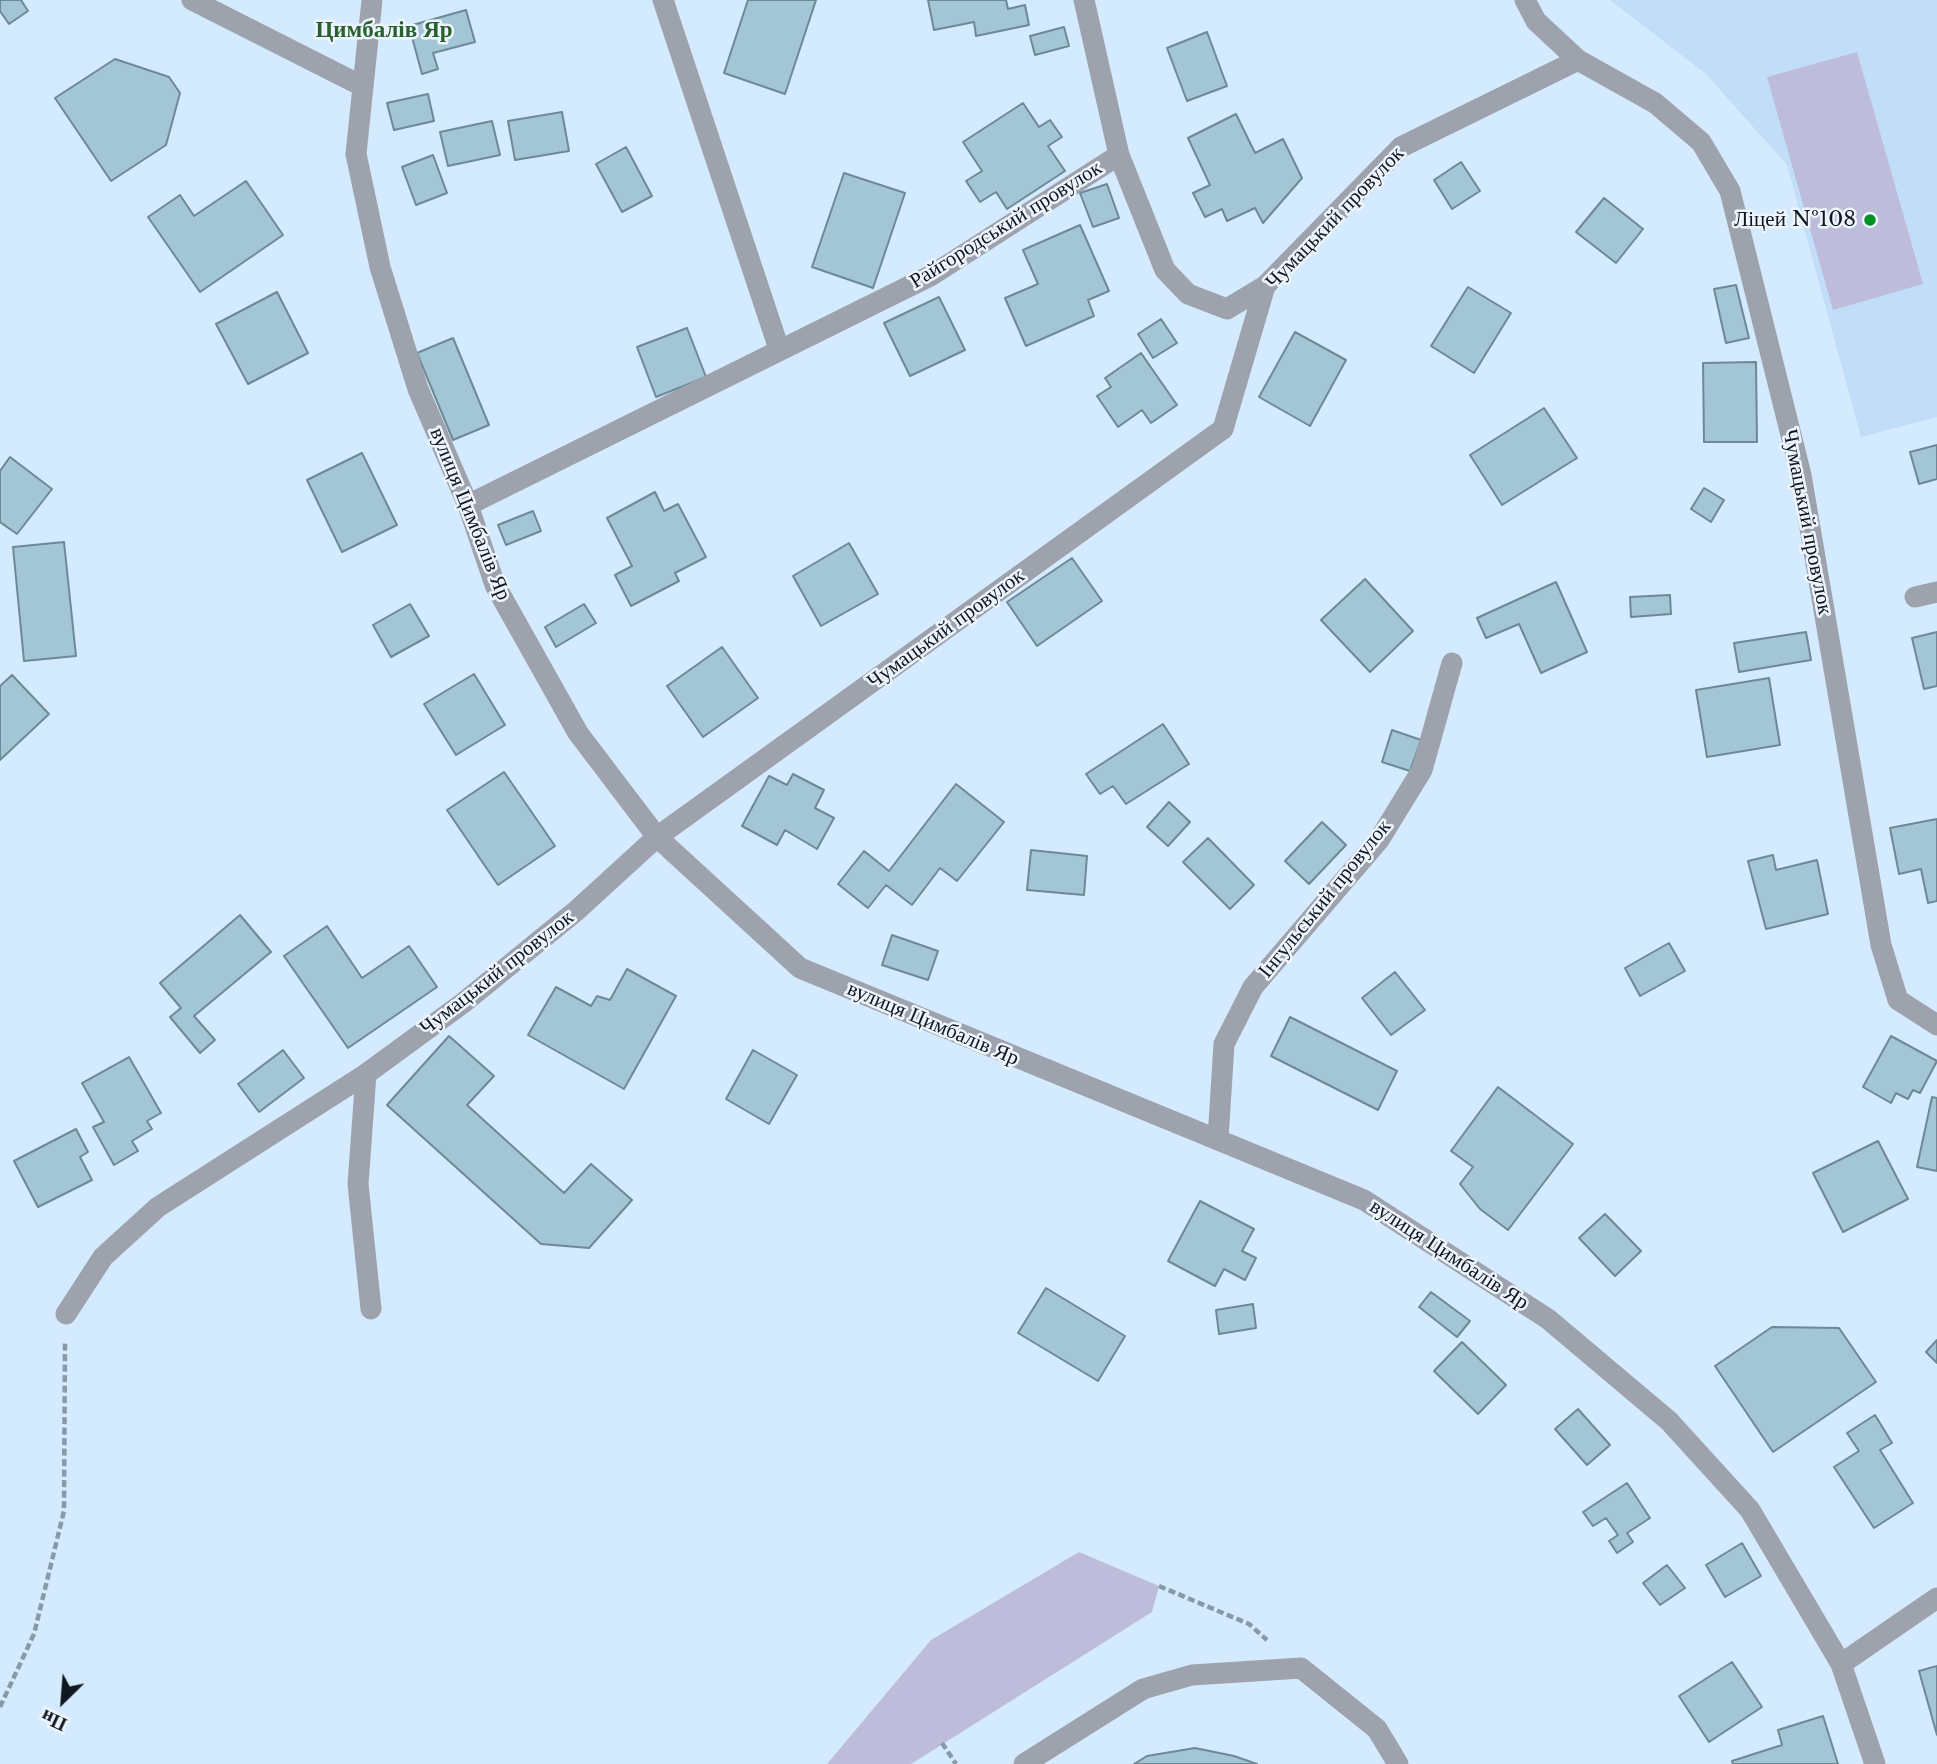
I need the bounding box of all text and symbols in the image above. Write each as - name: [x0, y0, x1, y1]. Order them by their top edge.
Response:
- district label: Цимбалів Яр: [315, 17, 453, 45]
- street label: Чумацький провулок: [1261, 142, 1409, 294]
- street label: Райгородський провулок: [905, 156, 1107, 294]
- place label: Ліцей №108: [1734, 207, 1856, 233]
- marker: Ліцей №108: [1862, 212, 1878, 228]
- street label: вулиця Цимбалів Яр: [424, 424, 516, 604]
- street label: Чумацький провулок: [1777, 427, 1837, 617]
- street label: Чумацький провулок: [863, 564, 1029, 694]
- street label: Інгульський провулок: [1253, 815, 1397, 983]
- street label: Чумацький провулок: [415, 905, 579, 1041]
- street label: вулиця Цимбалів Яр: [843, 976, 1023, 1072]
- street label: вулиця Цимбалів Яр: [1365, 1194, 1533, 1316]
- north arrow: [28, 1666, 98, 1736]
- text: Пн: [37, 1705, 70, 1736]

